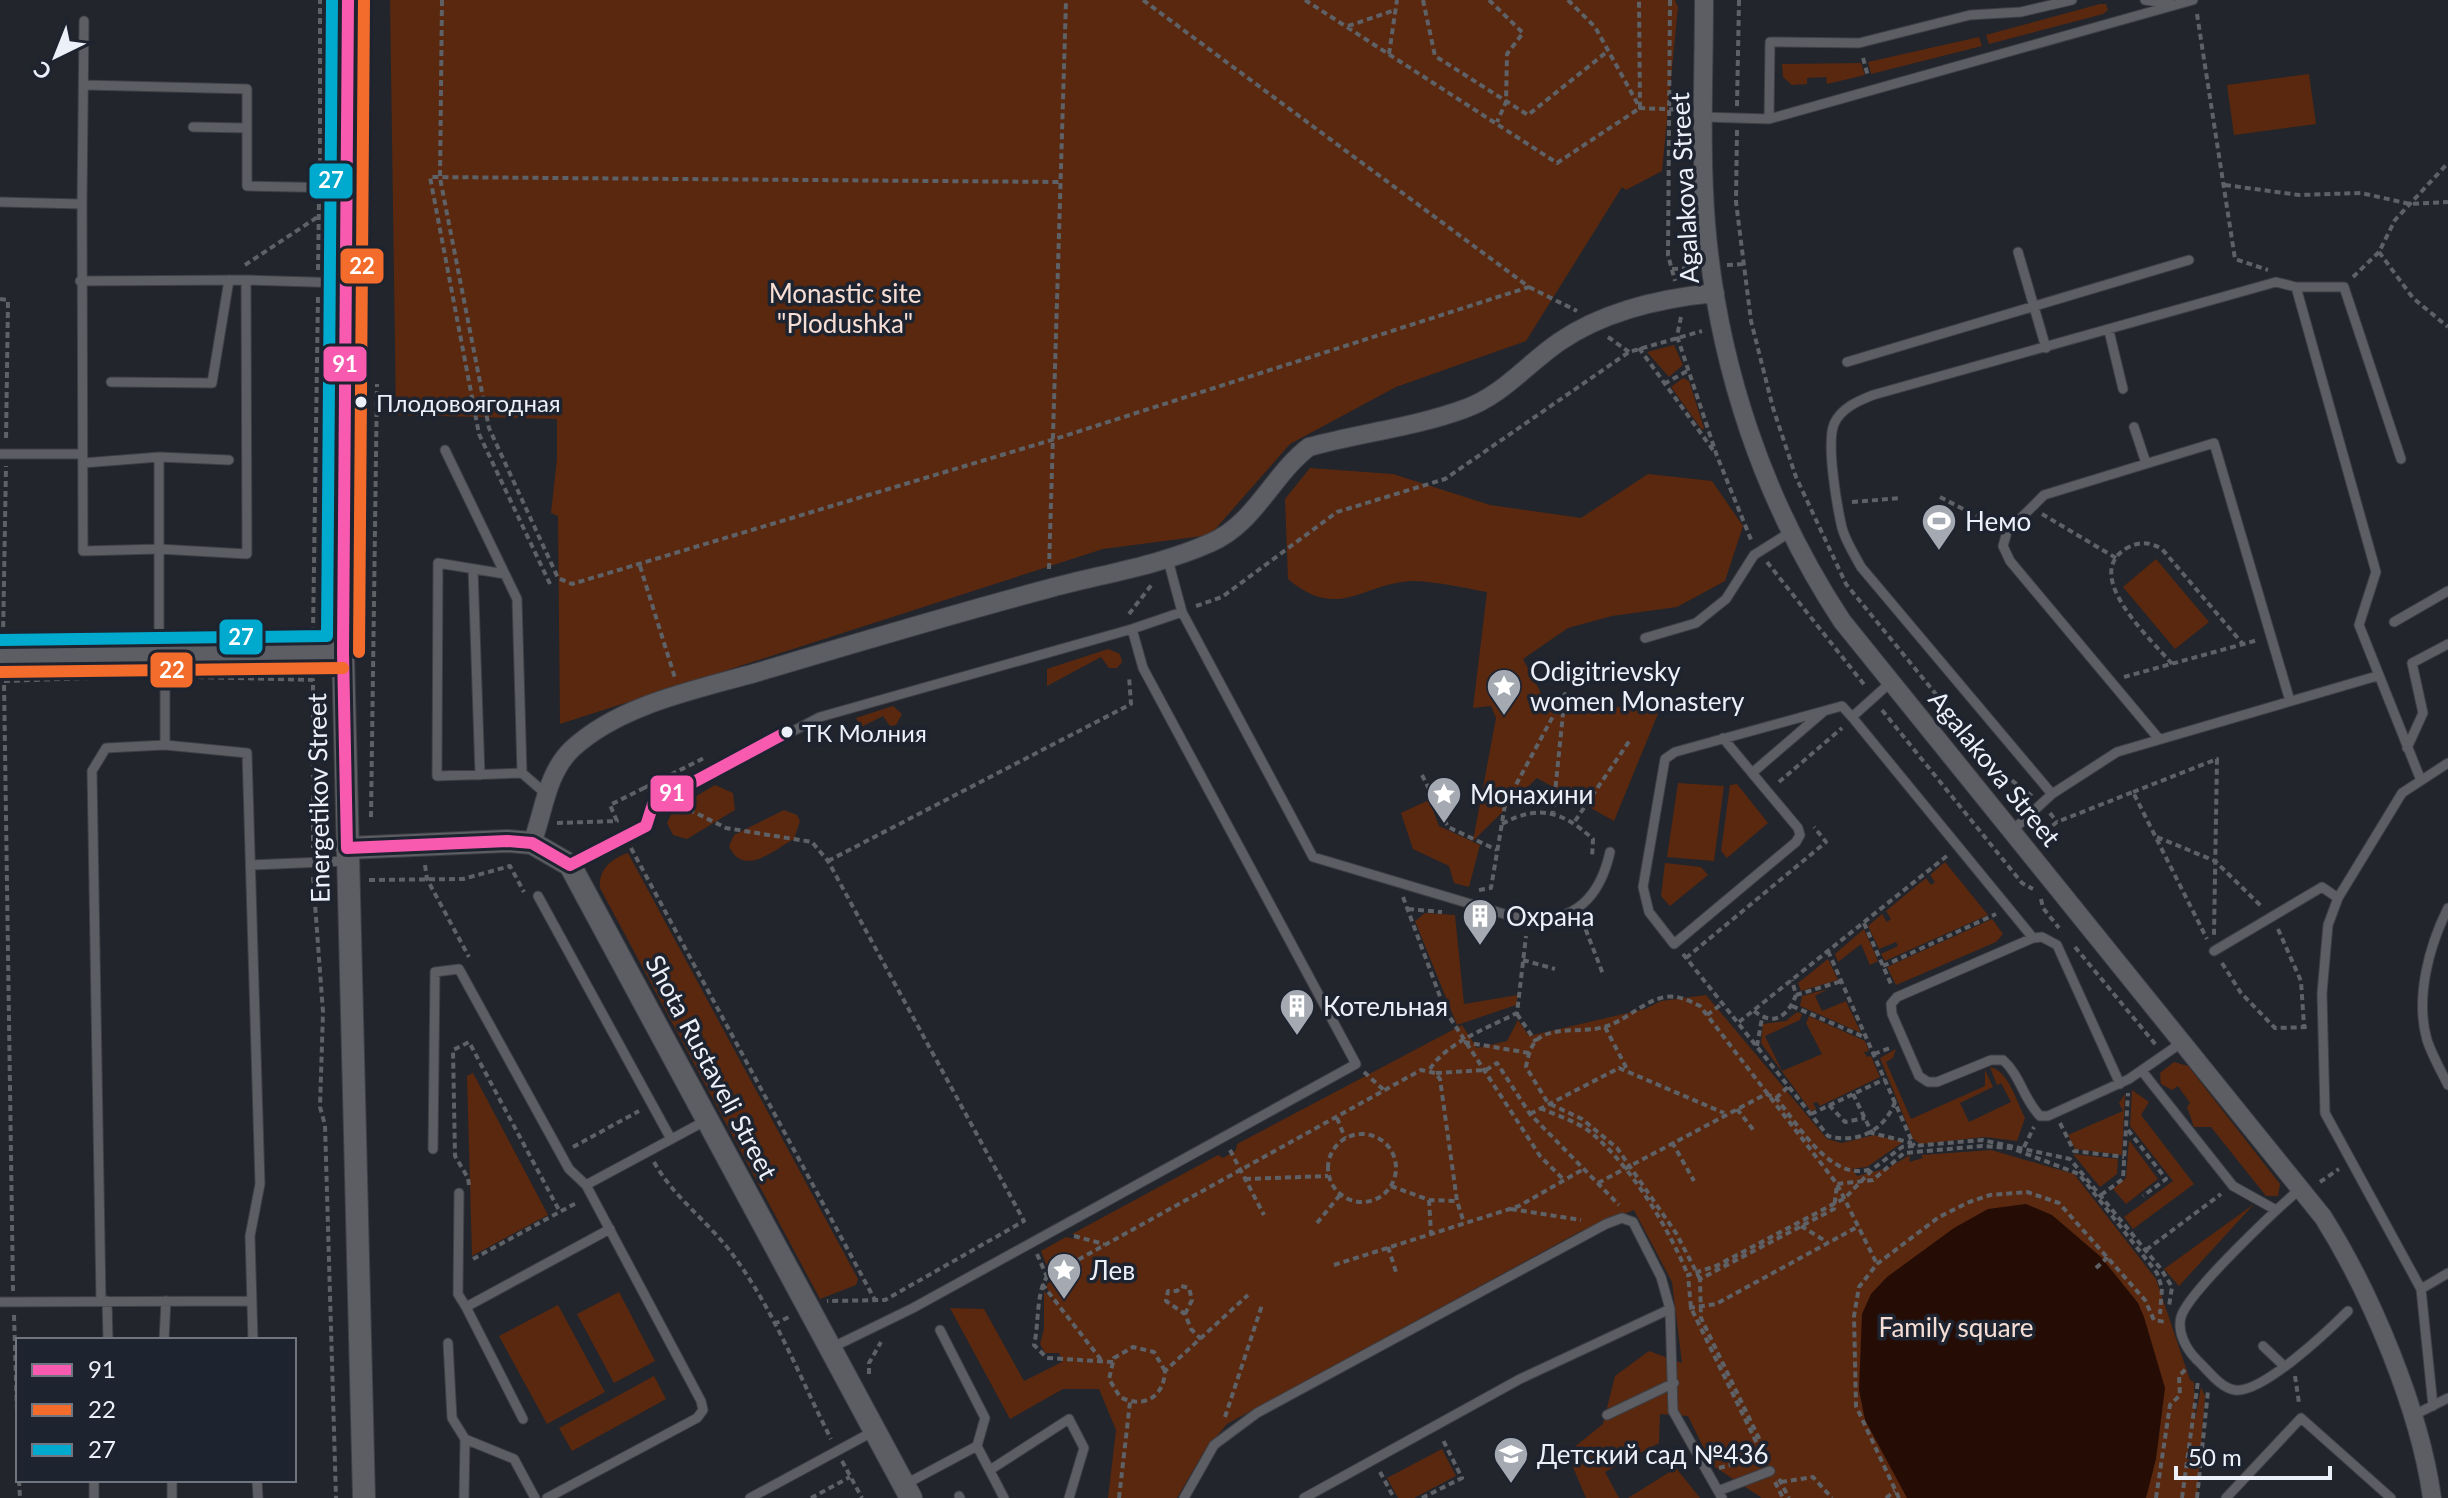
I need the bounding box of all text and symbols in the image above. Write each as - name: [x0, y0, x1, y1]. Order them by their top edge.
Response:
- north arrow: [16, 16, 96, 96]
- text: С: [27, 56, 57, 86]
- street label: Agalakova Street: [1663, 91, 1705, 284]
- line badge: 27: [308, 162, 354, 200]
- text: 27: [318, 166, 344, 193]
- line badge: 22: [339, 247, 385, 285]
- text: 22: [349, 252, 375, 279]
- park label: Monastic site "Plodushka": [769, 277, 921, 339]
- line badge: 91: [322, 345, 368, 383]
- text: 91: [332, 350, 358, 377]
- place label: Плодовоягодная: [376, 388, 561, 417]
- marker: Плодовоягодная: [353, 394, 369, 410]
- sports icon: Немо: [1920, 502, 1958, 552]
- place label: Немо: [1965, 505, 2031, 537]
- line badge: 27: [218, 618, 264, 656]
- text: 27: [228, 623, 254, 650]
- line badge: 22: [149, 651, 194, 689]
- place label: Odigitrievsky women Monastery: [1530, 655, 1745, 717]
- text: 22: [159, 656, 185, 683]
- place icon: Odigitrievsky women Monastery: [1485, 667, 1523, 717]
- street label: Agalakova Street: [1922, 684, 2068, 853]
- street label: Energetikov Street: [300, 692, 336, 903]
- place label: ТК Молния: [802, 718, 927, 747]
- marker: ТК Молния: [779, 724, 795, 740]
- line badge: 91: [649, 774, 695, 813]
- place icon: Монахини: [1425, 775, 1463, 825]
- place label: Монахини: [1470, 778, 1594, 810]
- text: 91: [659, 779, 685, 806]
- building icon: Охрана: [1461, 897, 1499, 947]
- place label: Охрана: [1506, 900, 1594, 932]
- street label: Shota Rustaveli Street: [639, 949, 785, 1185]
- building icon: Котельная: [1278, 987, 1316, 1037]
- place label: Котельная: [1323, 990, 1448, 1022]
- place icon: Лев: [1045, 1251, 1083, 1301]
- place label: Лев: [1089, 1254, 1135, 1286]
- park label: Family square: [1879, 1311, 2033, 1343]
- legend: [16, 1338, 296, 1482]
- text: 91: [88, 1354, 116, 1383]
- text: 22: [88, 1394, 116, 1423]
- scale bar: [2176, 1430, 2330, 1480]
- text: 27: [88, 1434, 116, 1463]
- school or university icon: Детский сад №436: [1492, 1435, 1530, 1485]
- place label: Детский сад №436: [1537, 1438, 1769, 1470]
- text: 50 m: [2188, 1442, 2242, 1471]

